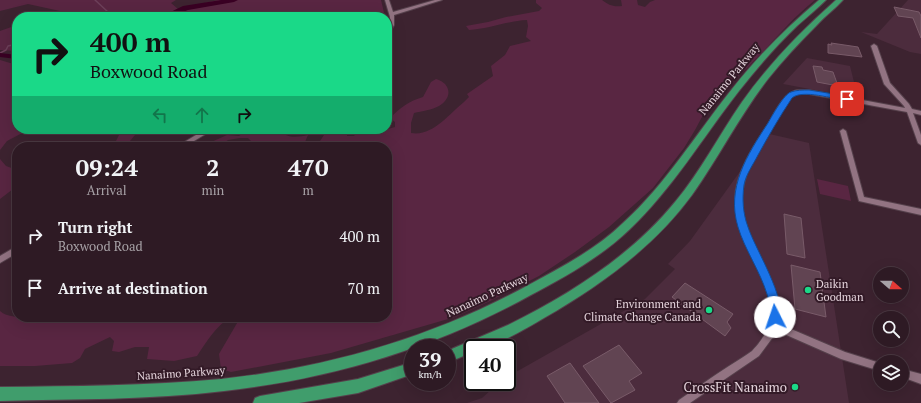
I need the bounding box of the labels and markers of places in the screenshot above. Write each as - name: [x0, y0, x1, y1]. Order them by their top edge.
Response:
- pin: [830, 82, 864, 116]
- place label: Daikin Goodman: [816, 277, 864, 304]
- marker: Daikin Goodman: [803, 285, 813, 295]
- place label: Environment and Climate Change Canada: [584, 297, 701, 324]
- marker: Environment and Climate Change Canada: [704, 305, 714, 315]
- place label: CrossFit Nanaimo: [684, 378, 787, 396]
- marker: CrossFit Nanaimo: [790, 382, 800, 392]

